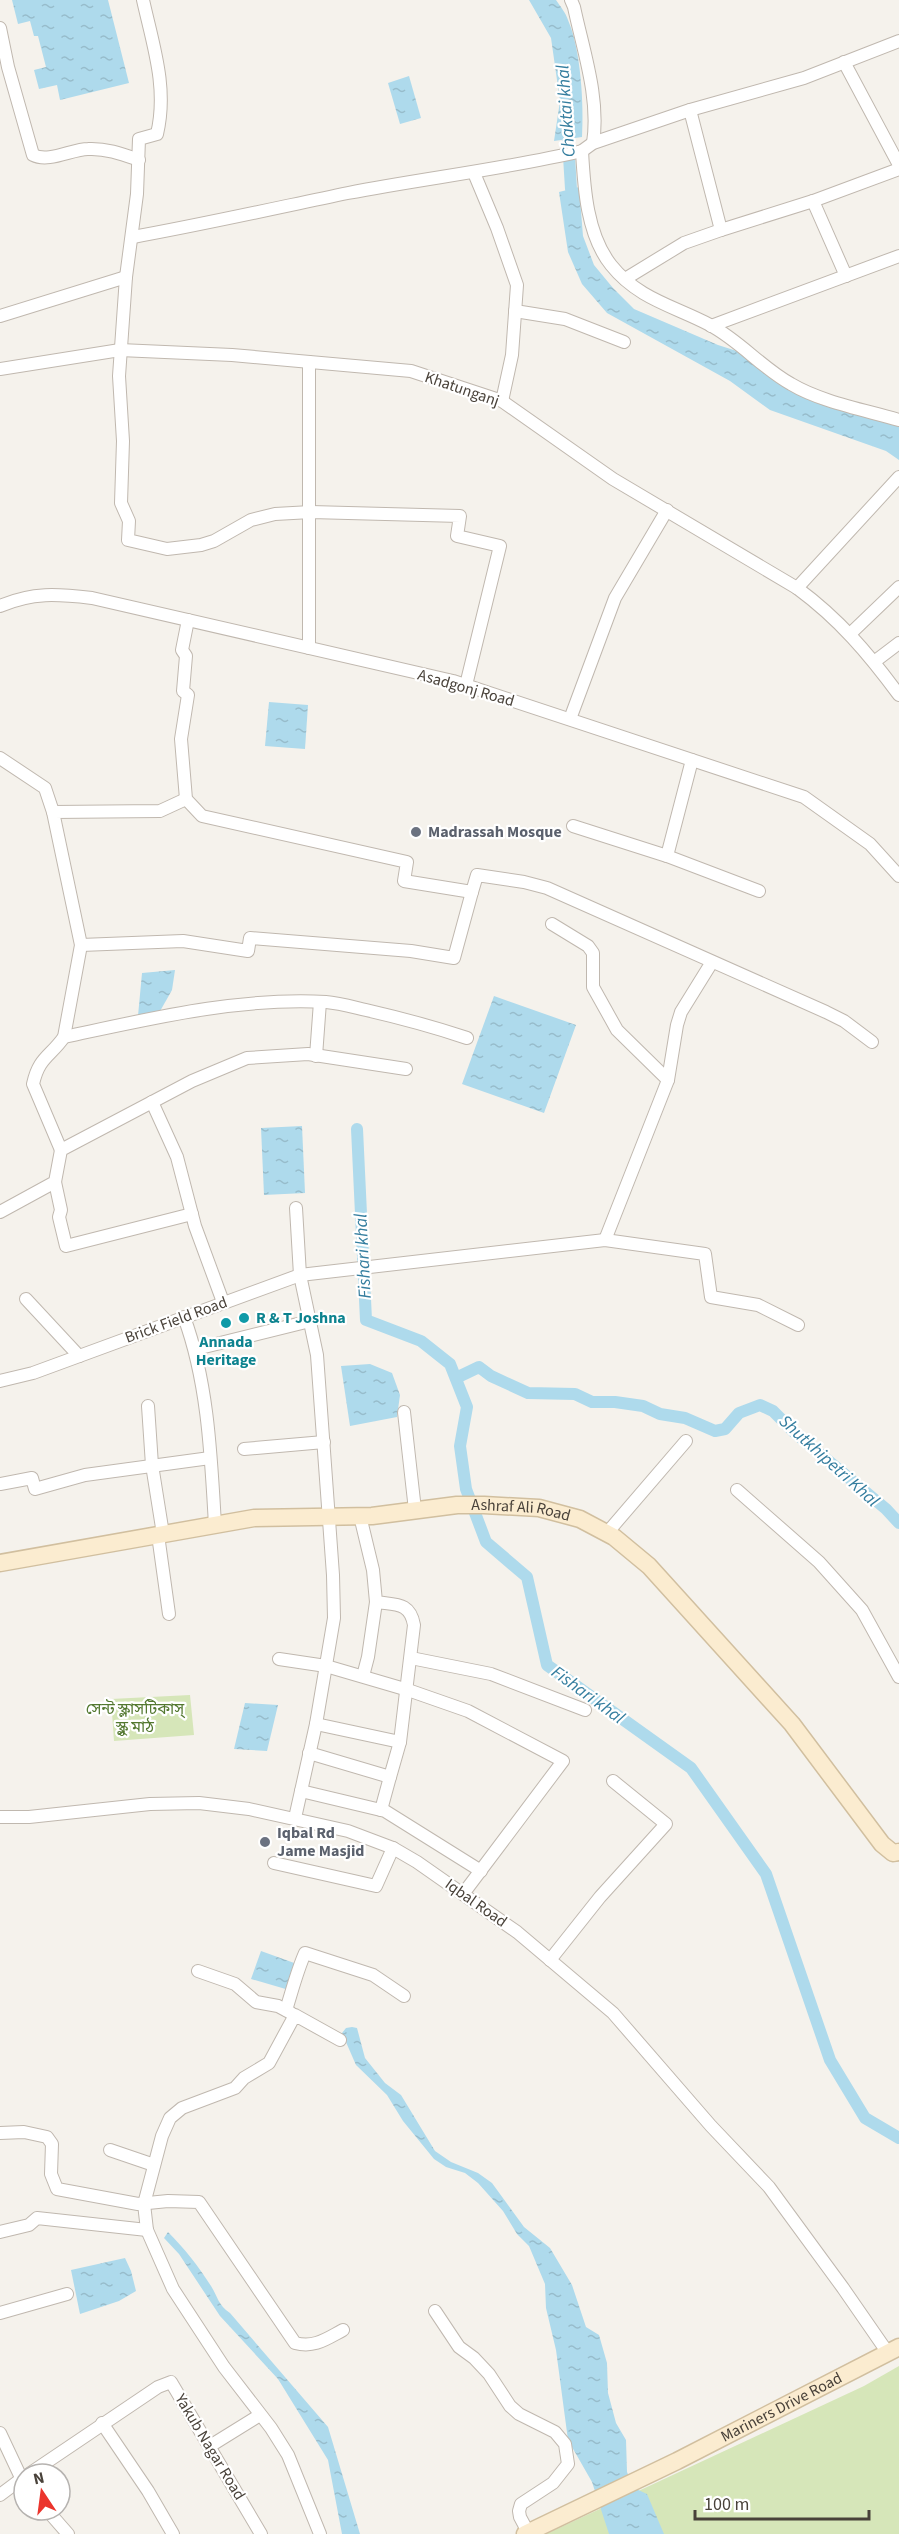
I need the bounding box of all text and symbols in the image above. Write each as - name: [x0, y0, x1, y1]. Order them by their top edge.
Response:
- water label: Chaktai khal: [550, 63, 582, 158]
- street label: Khatunganj: [422, 366, 502, 412]
- street label: Asadgonj Road: [415, 664, 517, 712]
- place label: Madrassah Mosque: [428, 821, 562, 843]
- marker: Madrassah Mosque: [409, 825, 423, 839]
- water label: Fishari khal: [348, 1212, 378, 1299]
- street label: Brick Field Road: [122, 1291, 230, 1349]
- place label: R & T Joshna: [256, 1307, 346, 1329]
- marker: R & T Joshna: [237, 1311, 251, 1325]
- marker: Annada Heritage: [219, 1316, 233, 1330]
- place label: Annada Heritage: [196, 1331, 256, 1371]
- water label: Shutkhipetri Khal: [773, 1409, 885, 1513]
- street label: Ashraf Ali Road: [471, 1494, 573, 1527]
- water label: Fishari khal: [546, 1660, 630, 1730]
- park label: সেন্ট স্কলাসটিকাস্ স্কুল মাঠ: [86, 1698, 186, 1738]
- place label: Iqbal Rd Jame Masjid: [277, 1822, 365, 1862]
- marker: Iqbal Rd Jame Masjid: [258, 1835, 272, 1849]
- street label: Iqbal Road: [440, 1874, 512, 1932]
- street label: Mariners Drive Road: [717, 2367, 846, 2448]
- street label: Yakub Nagar Road: [169, 2389, 250, 2504]
- north arrow: [12, 2462, 72, 2522]
- text: N: [31, 2466, 47, 2490]
- scale bar: [695, 2483, 869, 2521]
- text: 100 m: [704, 2492, 749, 2517]

